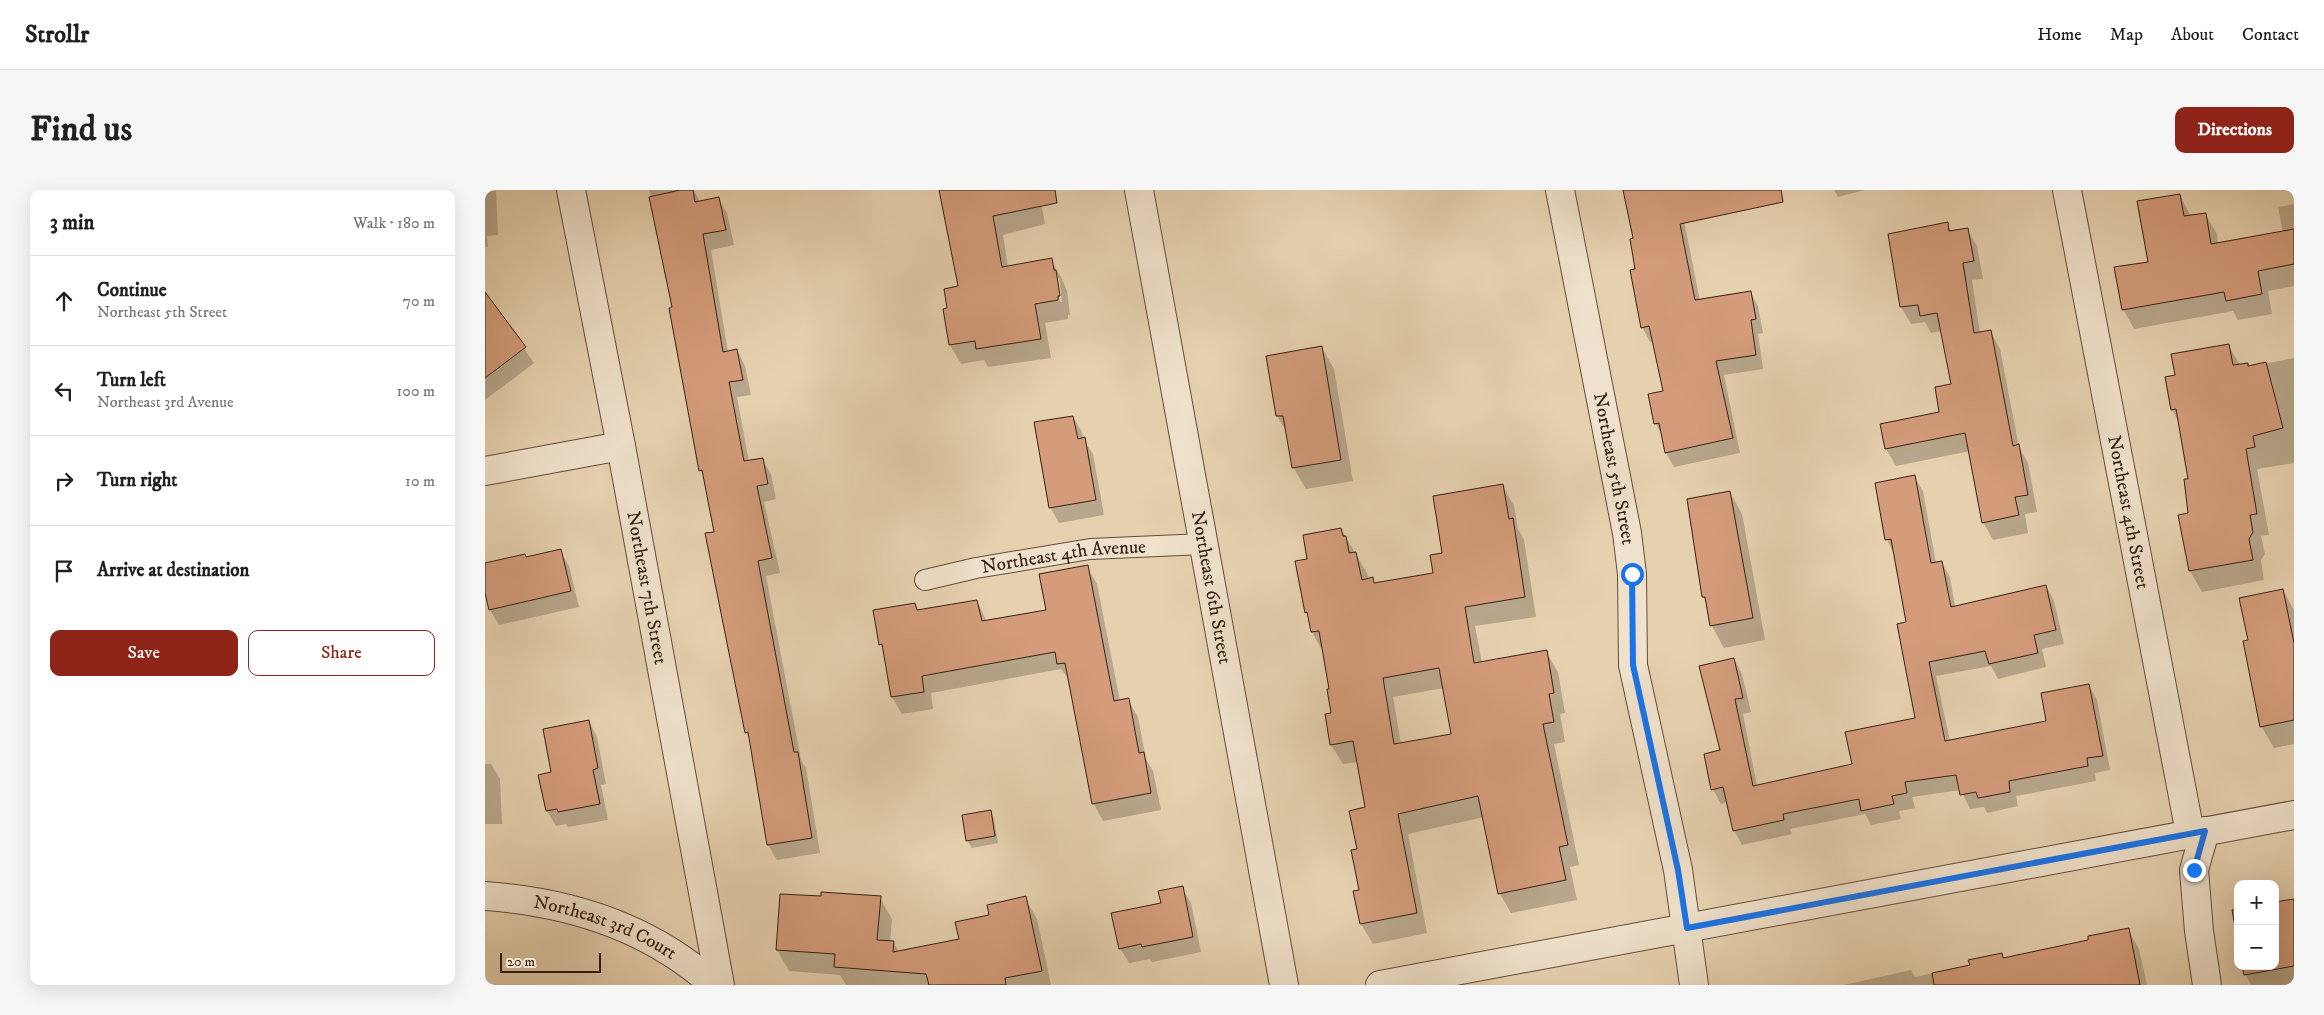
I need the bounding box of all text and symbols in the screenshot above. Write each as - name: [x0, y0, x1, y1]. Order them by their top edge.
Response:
- text: Strollr: [25, 20, 89, 50]
- text: Home: [2037, 24, 2082, 46]
- text: Map: [2110, 24, 2143, 46]
- text: About: [2171, 24, 2214, 46]
- text: Contact: [2242, 24, 2299, 46]
- button: Directions: [2175, 107, 2294, 153]
- text: Find us: [30, 108, 132, 152]
- text: 3 min: [50, 210, 95, 236]
- text: Walk · 180 m: [353, 213, 435, 233]
- text: Continue: [97, 279, 167, 302]
- icon: ahead: [50, 287, 78, 315]
- text: 70 m: [403, 291, 435, 311]
- text: Northeast 5th Street: [97, 302, 227, 322]
- text: Turn left: [97, 369, 166, 392]
- icon: left: [50, 377, 78, 405]
- text: 100 m: [397, 381, 435, 401]
- street label: Northeast 5th Street: [1588, 391, 1640, 546]
- text: Northeast 3rd Avenue: [97, 392, 234, 412]
- street label: Northeast 4th Street: [2103, 433, 2155, 591]
- icon: right: [50, 467, 78, 495]
- text: Turn right: [97, 469, 177, 492]
- text: 10 m: [405, 471, 435, 491]
- street label: Northeast 7th Street: [622, 509, 672, 666]
- street label: Northeast 6th Street: [1186, 509, 1237, 666]
- street label: Northeast 4th Avenue: [980, 535, 1147, 578]
- icon: arrive: [50, 557, 78, 585]
- text: Arrive at destination: [97, 559, 249, 582]
- route start: [1621, 563, 1644, 586]
- button: Save: [50, 630, 238, 676]
- button: Share: [248, 630, 435, 676]
- route end: [2183, 859, 2206, 882]
- map controls: [2234, 880, 2279, 970]
- button: +: [2234, 880, 2279, 925]
- street label: Northeast 3rd Court: [532, 890, 681, 964]
- button: −: [2234, 925, 2279, 970]
- scale bar: [500, 950, 601, 973]
- text: 20 m: [507, 953, 535, 971]

